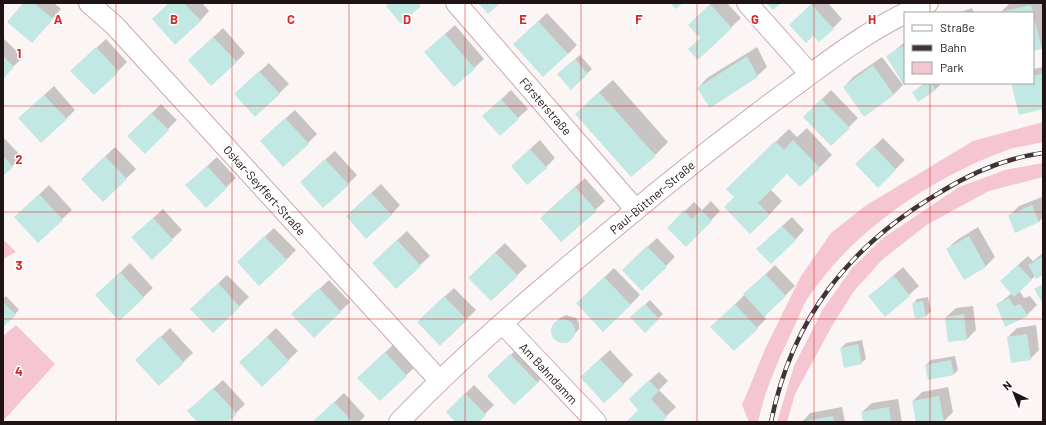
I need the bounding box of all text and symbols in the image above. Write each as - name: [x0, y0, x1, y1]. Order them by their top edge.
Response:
- text: A: [54, 11, 63, 27]
- text: B: [170, 11, 178, 27]
- text: C: [287, 11, 295, 27]
- text: D: [403, 11, 411, 27]
- text: E: [519, 11, 527, 27]
- text: F: [635, 11, 643, 27]
- text: G: [751, 11, 759, 27]
- text: H: [868, 11, 876, 27]
- legend: [904, 12, 1034, 84]
- text: Straße: [940, 20, 975, 34]
- text: Bahn: [940, 40, 967, 54]
- text: 1: [17, 45, 21, 61]
- text: Park: [940, 60, 964, 74]
- street label: Försterstraße: [517, 74, 575, 138]
- street label: Oskar-Seyffert-Straße: [221, 142, 309, 238]
- text: 2: [15, 151, 23, 167]
- street label: Paul-Büttner-Straße: [607, 157, 697, 237]
- text: 3: [15, 257, 23, 273]
- street label: Am Bahndamm: [517, 339, 581, 407]
- text: 4: [15, 363, 23, 379]
- north arrow: [994, 373, 1034, 413]
- text: N: [1000, 378, 1014, 393]

